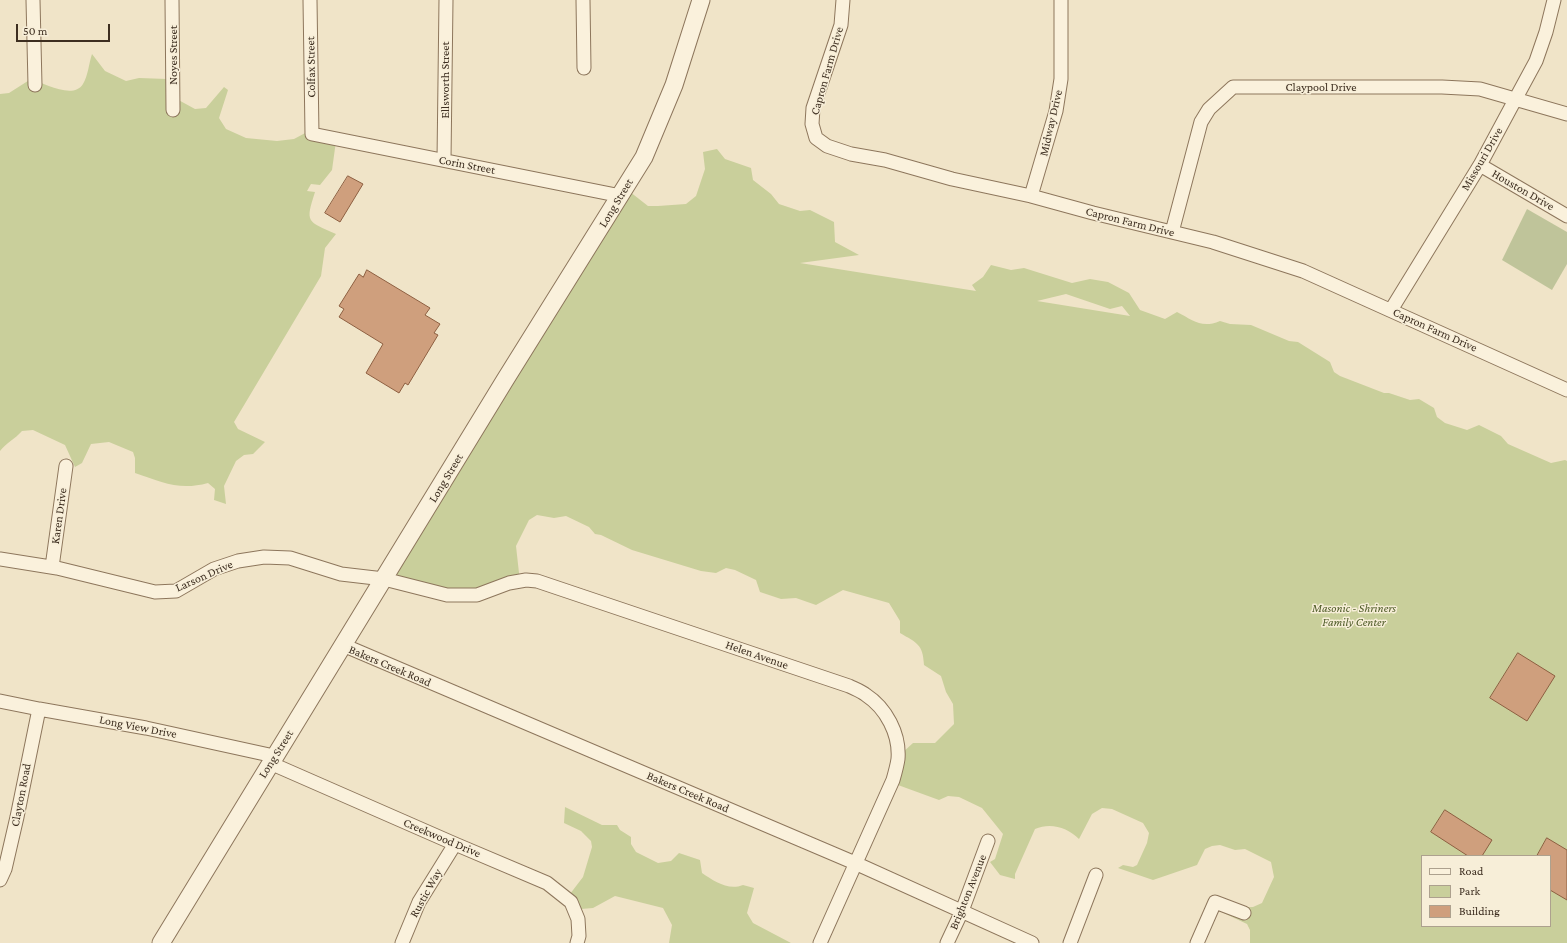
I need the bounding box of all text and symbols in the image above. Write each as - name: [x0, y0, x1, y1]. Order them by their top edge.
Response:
- scale bar: [18, 16, 112, 42]
- text: 50 m: [23, 24, 47, 38]
- street label: Noyes Street: [166, 25, 180, 85]
- street label: Capron Farm Drive: [808, 25, 846, 117]
- street label: Colfax Street: [303, 36, 319, 98]
- street label: Ellsworth Street: [438, 41, 452, 119]
- street label: Claypool Drive: [1286, 80, 1356, 94]
- street label: Midway Drive: [1036, 88, 1066, 158]
- street label: Missouri Drive: [1458, 125, 1506, 193]
- street label: Corin Street: [438, 152, 496, 178]
- street label: Houston Drive: [1489, 166, 1557, 214]
- street label: Long Street: [596, 176, 636, 230]
- street label: Capron Farm Drive: [1084, 204, 1176, 240]
- street label: Capron Farm Drive: [1391, 305, 1479, 355]
- street label: Long Street: [426, 451, 466, 505]
- street label: Karen Drive: [48, 487, 70, 545]
- street label: Larson Drive: [173, 557, 235, 595]
- park label: Masonic - Shriners Family Center: [1312, 601, 1396, 629]
- street label: Helen Avenue: [724, 638, 790, 672]
- street label: Bakers Creek Road: [347, 642, 433, 690]
- street label: Long View Drive: [98, 712, 178, 742]
- street label: Long Street: [255, 727, 297, 781]
- street label: Clayton Road: [8, 762, 34, 828]
- street label: Bakers Creek Road: [645, 768, 731, 816]
- street label: Creekwood Drive: [401, 815, 483, 861]
- street label: Brighton Avenue: [946, 852, 990, 932]
- legend: [1421, 855, 1551, 927]
- text: Road: [1459, 864, 1483, 878]
- street label: Rustic Way: [407, 866, 445, 920]
- text: Park: [1459, 884, 1480, 898]
- text: Building: [1459, 904, 1500, 918]

